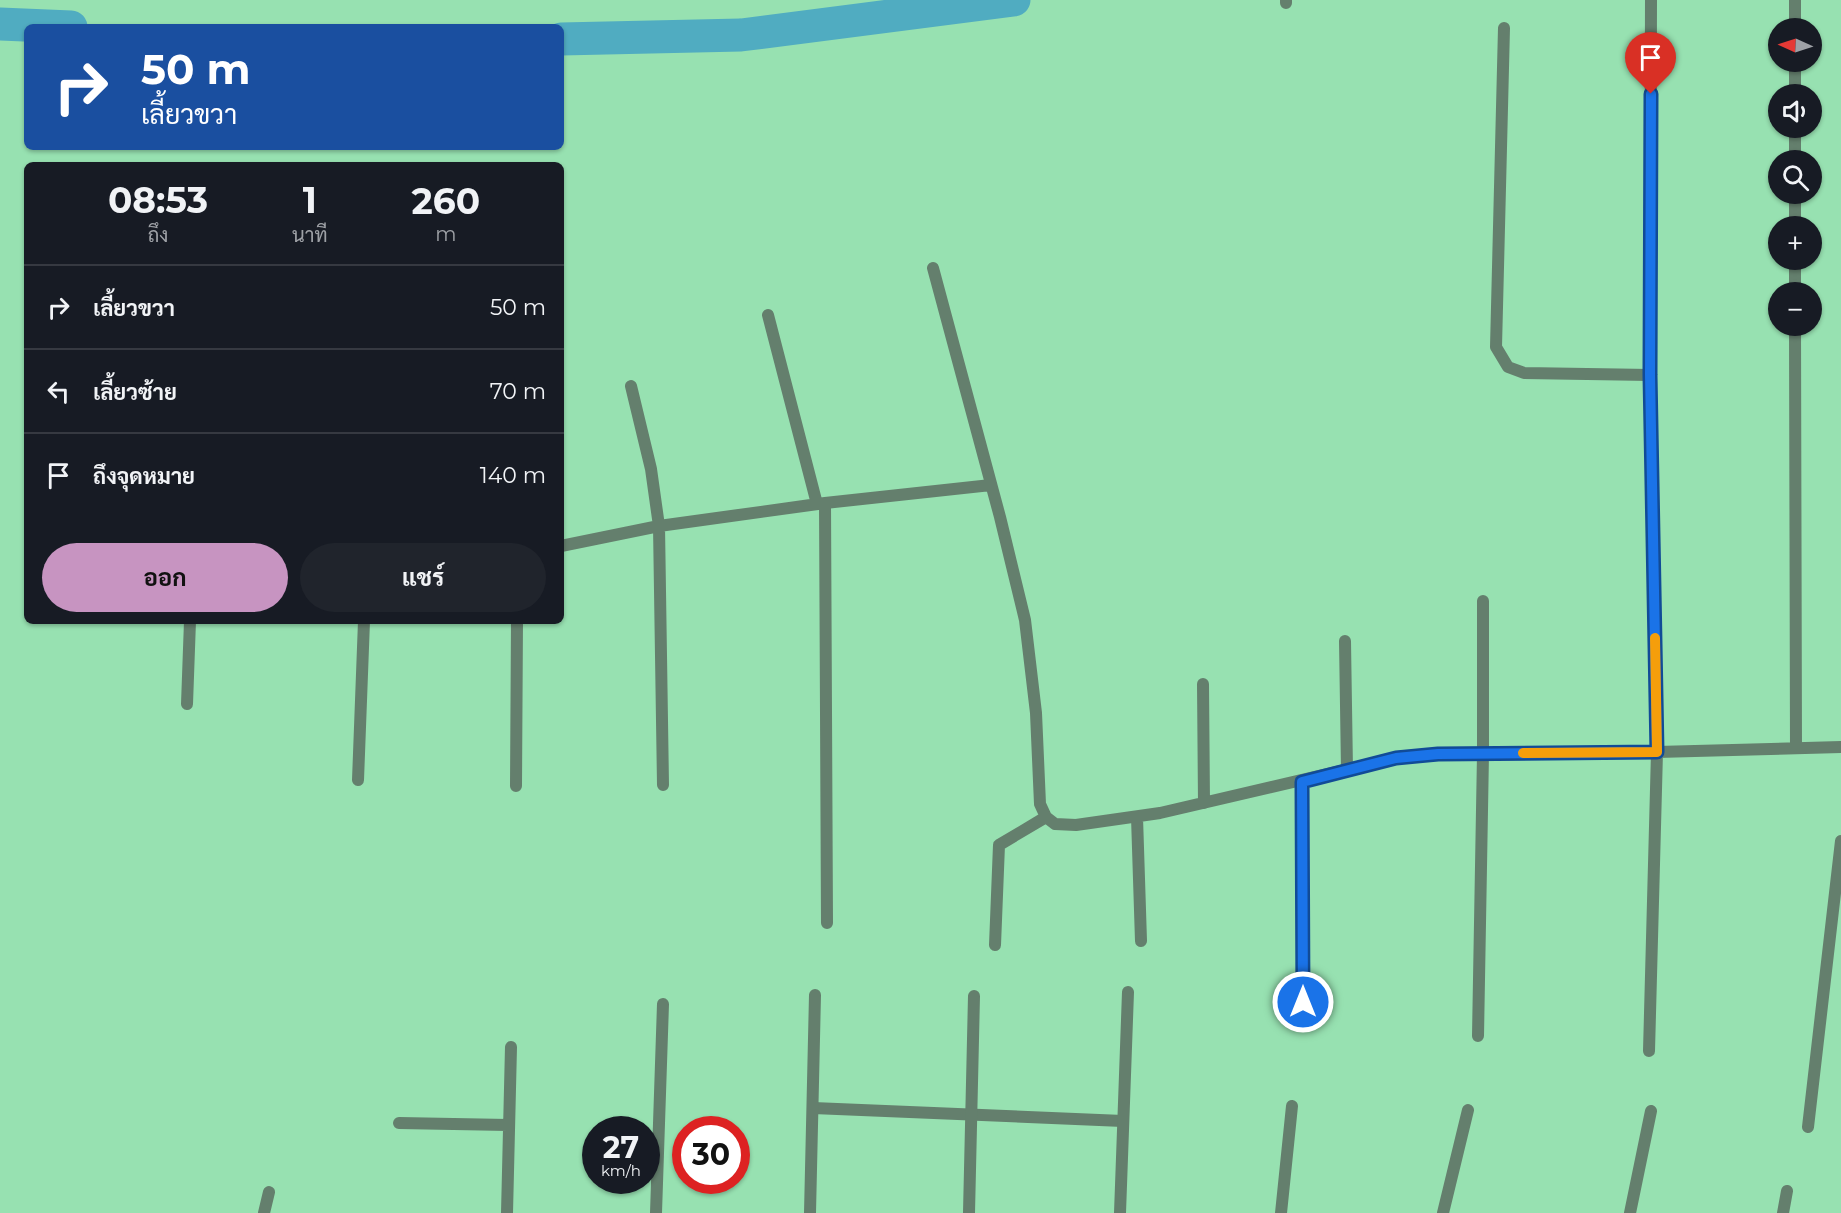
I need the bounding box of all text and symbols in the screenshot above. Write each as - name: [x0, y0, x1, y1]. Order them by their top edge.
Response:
- north arrow: [1768, 18, 1822, 72]
- map controls: [1768, 18, 1822, 336]
- pin: [1625, 32, 1676, 94]
- icon: arrive: [1634, 41, 1667, 74]
- text: 50 m: [141, 43, 250, 95]
- icon: right: [42, 48, 120, 126]
- button: sound: [1768, 84, 1822, 138]
- text: เลี้ยวขวา: [141, 98, 237, 131]
- button: search: [1768, 150, 1822, 204]
- text: 08:53: [108, 178, 208, 222]
- text: 1: [303, 178, 317, 222]
- text: 260: [411, 179, 480, 223]
- button: +: [1768, 216, 1822, 270]
- text: m: [435, 222, 456, 246]
- text: ถึง: [148, 223, 168, 247]
- text: นาที: [292, 223, 328, 247]
- button: −: [1768, 282, 1822, 336]
- icon: right: [42, 291, 75, 324]
- text: 50 m: [490, 294, 546, 321]
- text: เลี้ยวขวา: [93, 295, 175, 322]
- icon: left: [42, 375, 75, 408]
- text: 70 m: [490, 378, 546, 405]
- text: เลี้ยวซ้าย: [93, 379, 177, 406]
- icon: arrive: [42, 459, 75, 492]
- text: 140 m: [480, 462, 546, 489]
- text: ถึงจุดหมาย: [93, 463, 195, 490]
- button: ออก: [42, 543, 288, 612]
- button: แชร์: [300, 543, 546, 612]
- position arrow: [1271, 970, 1335, 1034]
- speed limit sign: 30: [672, 1116, 750, 1194]
- text: 27: [603, 1129, 639, 1166]
- text: km/h: [601, 1161, 641, 1180]

